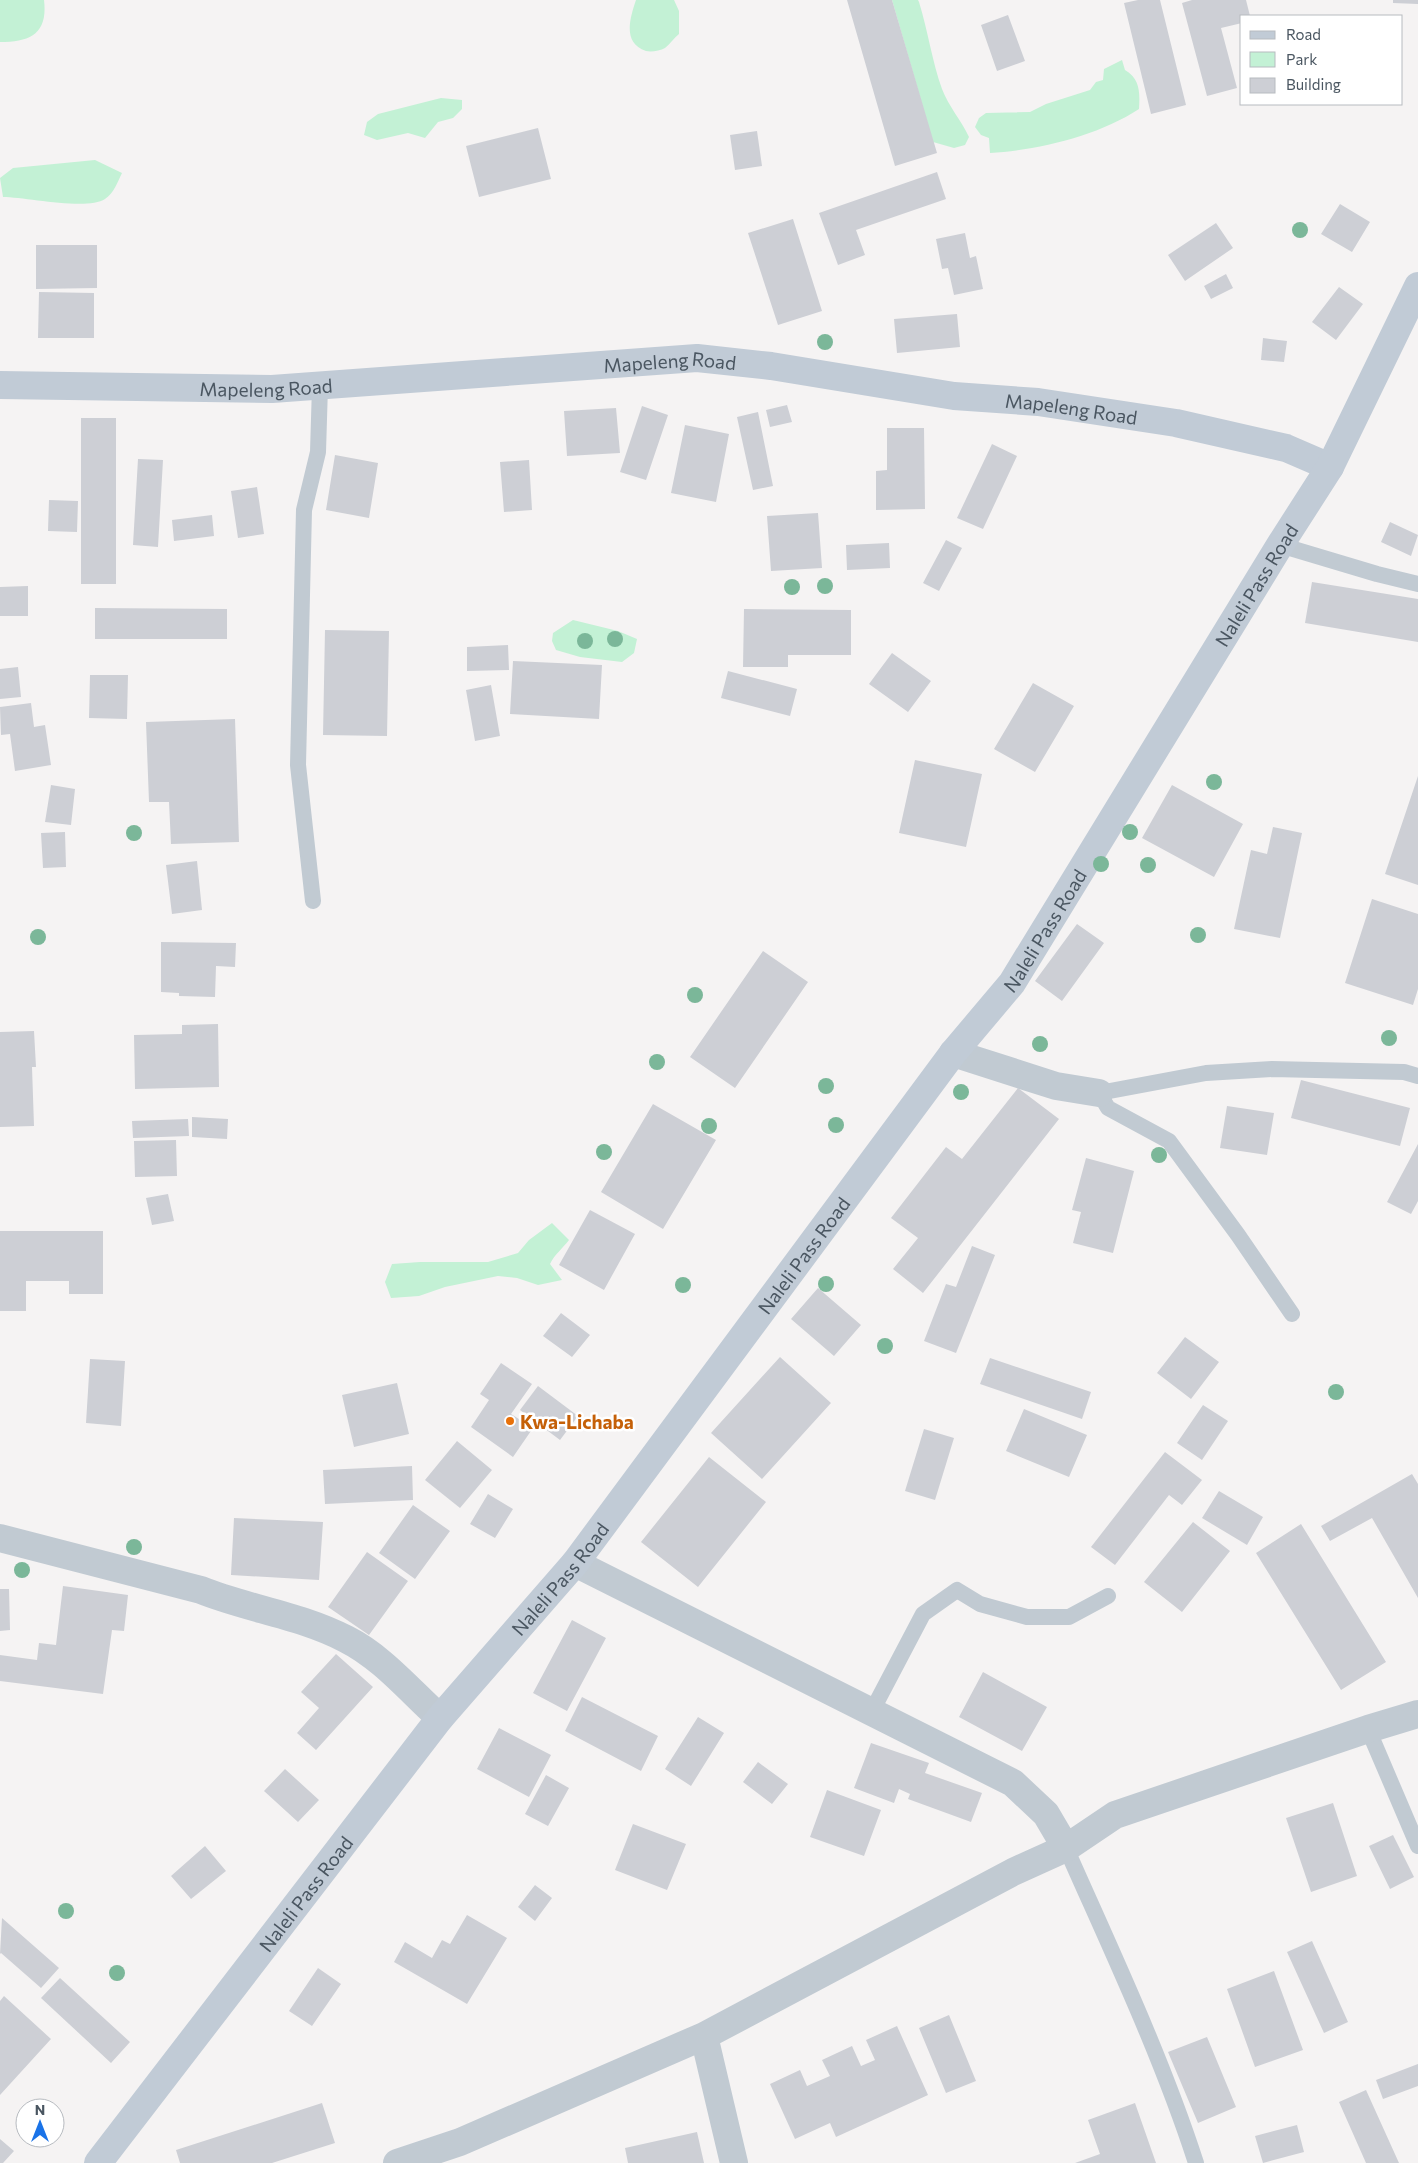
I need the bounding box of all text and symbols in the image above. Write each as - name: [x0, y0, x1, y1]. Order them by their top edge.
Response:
- legend: [1240, 15, 1403, 105]
- text: Road: [1286, 25, 1321, 43]
- text: Park: [1286, 50, 1317, 68]
- text: Building: [1286, 75, 1341, 93]
- street label: Mapeleng Road: [603, 346, 738, 376]
- street label: Mapeleng Road: [199, 373, 333, 401]
- street label: Mapeleng Road: [1004, 388, 1139, 428]
- street label: Naleli Pass Road: [1209, 519, 1302, 650]
- street label: Naleli Pass Road: [998, 865, 1091, 997]
- street label: Naleli Pass Road: [752, 1192, 854, 1318]
- place label: Kwa-Lichaba: [520, 1410, 634, 1433]
- marker: Kwa-Lichaba: [504, 1415, 516, 1427]
- street label: Naleli Pass Road: [506, 1518, 613, 1640]
- street label: Naleli Pass Road: [254, 1831, 357, 1956]
- north arrow: [15, 2098, 65, 2148]
- text: N: [35, 2101, 45, 2118]

